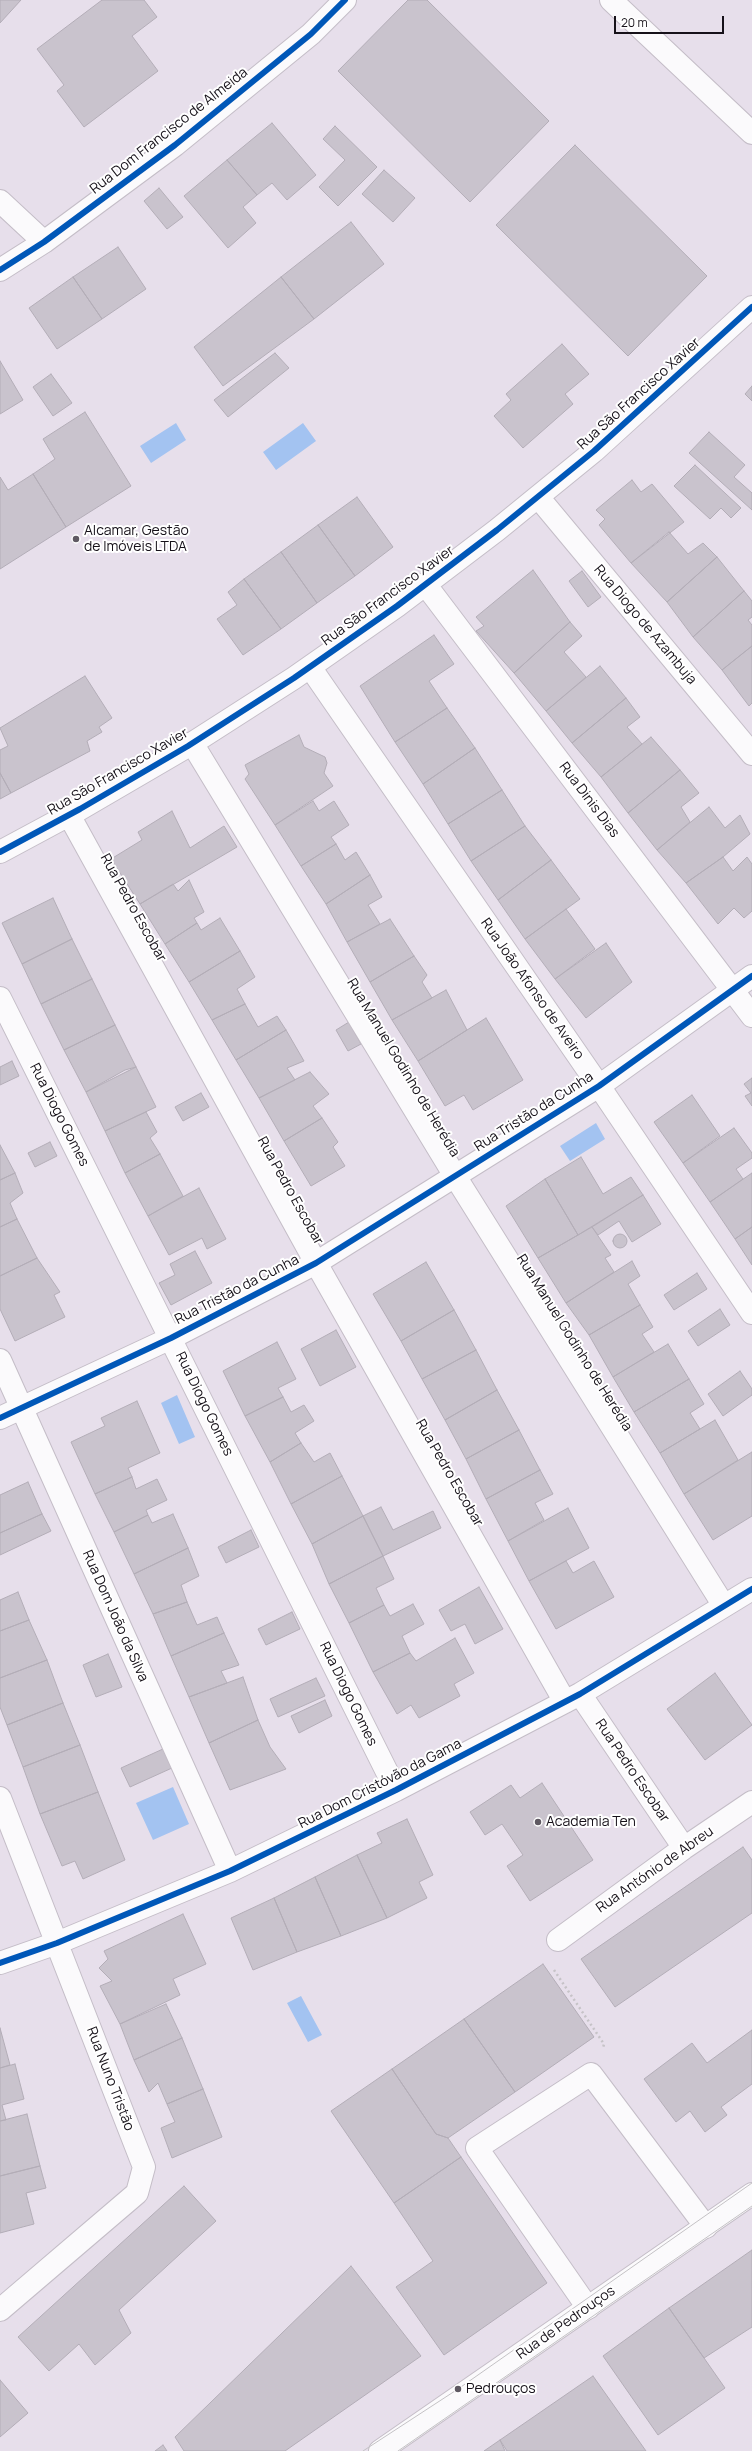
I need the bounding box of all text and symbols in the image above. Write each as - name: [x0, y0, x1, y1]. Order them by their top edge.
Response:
- scale bar: [616, 8, 726, 34]
- text: 20 m: [621, 14, 648, 31]
- street label: Rua Dom Francisco de Almeida: [87, 64, 251, 198]
- street label: Rua São Francisco Xavier: [574, 334, 704, 454]
- place label: Alcamar, Gestão de Imóveis LTDA: [84, 523, 189, 556]
- marker: Alcamar, Gestão de Imóveis LTDA: [71, 534, 81, 544]
- street label: Rua São Francisco Xavier: [319, 542, 457, 650]
- street label: Rua Diogo de Azambuja: [590, 562, 700, 688]
- street label: Rua São Francisco Xavier: [45, 725, 191, 819]
- street label: Rua Dinis Dias: [555, 759, 623, 841]
- street label: Rua Pedro Escobar: [96, 851, 170, 965]
- street label: Rua João Afonso de Aveiro: [477, 915, 587, 1063]
- street label: Rua Manuel Godinho de Herédia: [343, 976, 463, 1160]
- street label: Rua Diogo Gomes: [26, 1061, 92, 1169]
- street label: Rua Tristão da Cunha: [471, 1069, 597, 1155]
- street label: Rua Pedro Escobar: [253, 1134, 327, 1248]
- street label: Rua Tristão da Cunha: [172, 1251, 302, 1329]
- street label: Rua Manuel Godinho de Herédia: [513, 1252, 635, 1434]
- street label: Rua Diogo Gomes: [172, 1349, 236, 1459]
- street label: Rua Pedro Escobar: [412, 1416, 486, 1530]
- street label: Rua Dom João da Silva: [78, 1548, 152, 1684]
- street label: Rua Diogo Gomes: [316, 1639, 380, 1749]
- street label: Rua Pedro Escobar: [591, 1716, 673, 1826]
- street label: Rua Dom Cristóvão da Gama: [296, 1735, 464, 1833]
- place label: Academia Ten: [546, 1814, 636, 1830]
- marker: Academia Ten: [533, 1817, 543, 1827]
- street label: Rua António de Abreu: [593, 1823, 717, 1917]
- street label: Rua Nuno Tristão: [82, 2025, 138, 2133]
- street label: Rua de Pedrouços: [513, 2283, 619, 2363]
- place label: Pedrouços: [466, 2381, 535, 2397]
- marker: Pedrouços: [453, 2384, 463, 2394]

